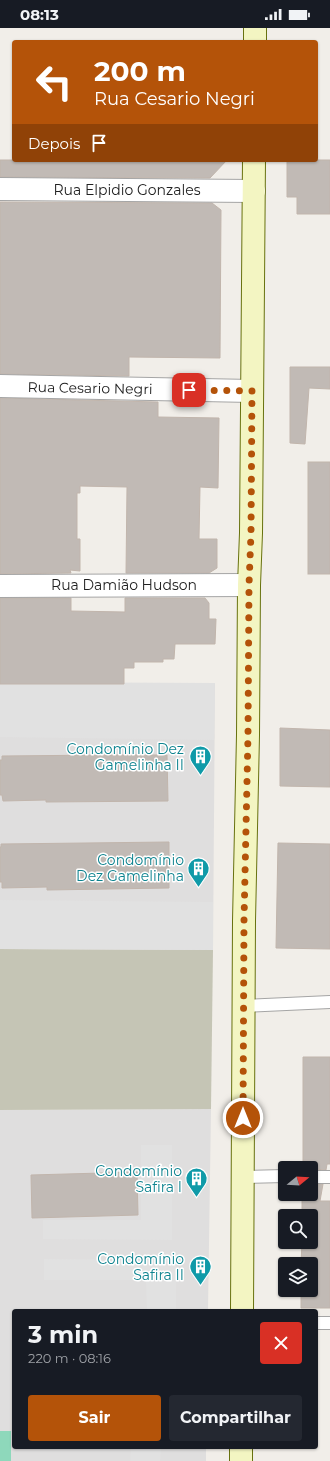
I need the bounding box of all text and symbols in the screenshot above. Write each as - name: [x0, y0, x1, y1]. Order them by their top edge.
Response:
- text: 08:13: [20, 5, 59, 24]
- text: 200 m: [94, 54, 186, 88]
- icon: left: [28, 56, 80, 108]
- text: Rua Cesario Negri: [94, 88, 255, 110]
- icon: arrive: [88, 132, 110, 154]
- text: Depois: [28, 134, 80, 153]
- street label: Rua Elpidio Gonzales: [53, 181, 201, 199]
- pin: [172, 373, 206, 407]
- street label: Rua Cesario Negri: [27, 378, 153, 398]
- icon: arrive: [178, 379, 200, 401]
- street label: Rua Damião Hudson: [51, 576, 197, 594]
- place label: Condomínio Dez Gamelinha II: [66, 740, 184, 774]
- building icon: Condomínio Dez Gamelinha II: [187, 744, 213, 777]
- place label: Condomínio Dez Gamelinha: [76, 851, 184, 885]
- building icon: Condomínio Dez Gamelinha: [186, 855, 212, 888]
- position arrow: [222, 1097, 264, 1139]
- north arrow: [278, 1161, 318, 1201]
- map controls: [278, 1161, 318, 1297]
- place label: Condomínio Safira I: [95, 1162, 182, 1196]
- building icon: Condomínio Safira I: [184, 1166, 210, 1199]
- button: search: [278, 1209, 318, 1249]
- place label: Condomínio Safira II: [97, 1250, 184, 1284]
- building icon: Condomínio Safira II: [187, 1254, 213, 1287]
- button: layers: [278, 1257, 318, 1297]
- text: 3 min: [28, 1320, 98, 1349]
- button: close: [260, 1322, 302, 1364]
- text: 220 m · 08:16: [28, 1350, 111, 1366]
- button: Sair: [28, 1395, 161, 1441]
- button: Compartilhar: [169, 1395, 302, 1441]

